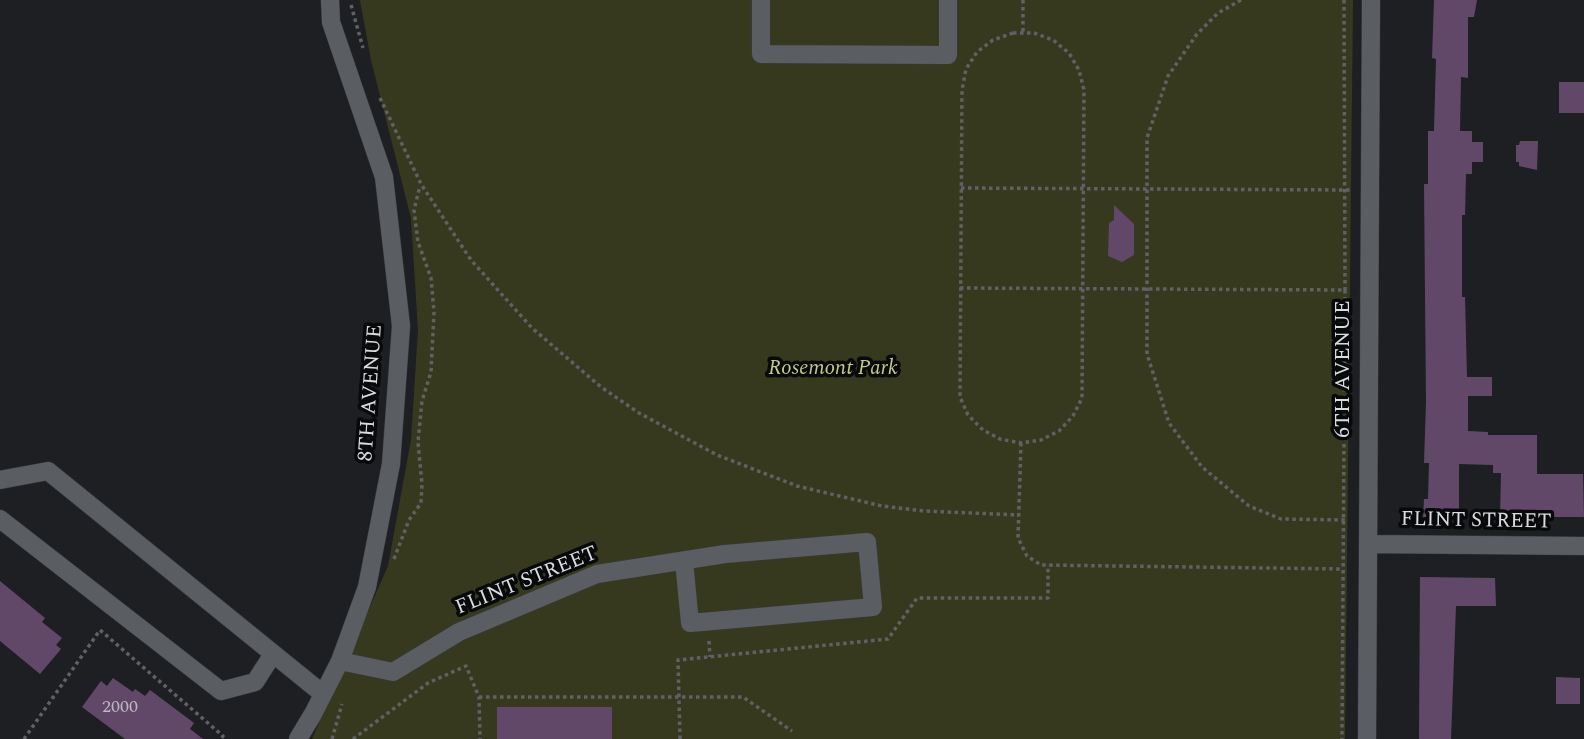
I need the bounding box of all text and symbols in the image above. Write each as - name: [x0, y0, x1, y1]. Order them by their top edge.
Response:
- street label: 6TH AVENUE: [1332, 300, 1358, 438]
- street label: 8TH AVENUE: [355, 324, 389, 462]
- park label: Rosemont Park: [768, 357, 898, 383]
- street label: FLINT STREET: [1400, 508, 1552, 536]
- street label: FLINT STREET: [452, 542, 602, 622]
- house number: 2000: [102, 697, 138, 719]

